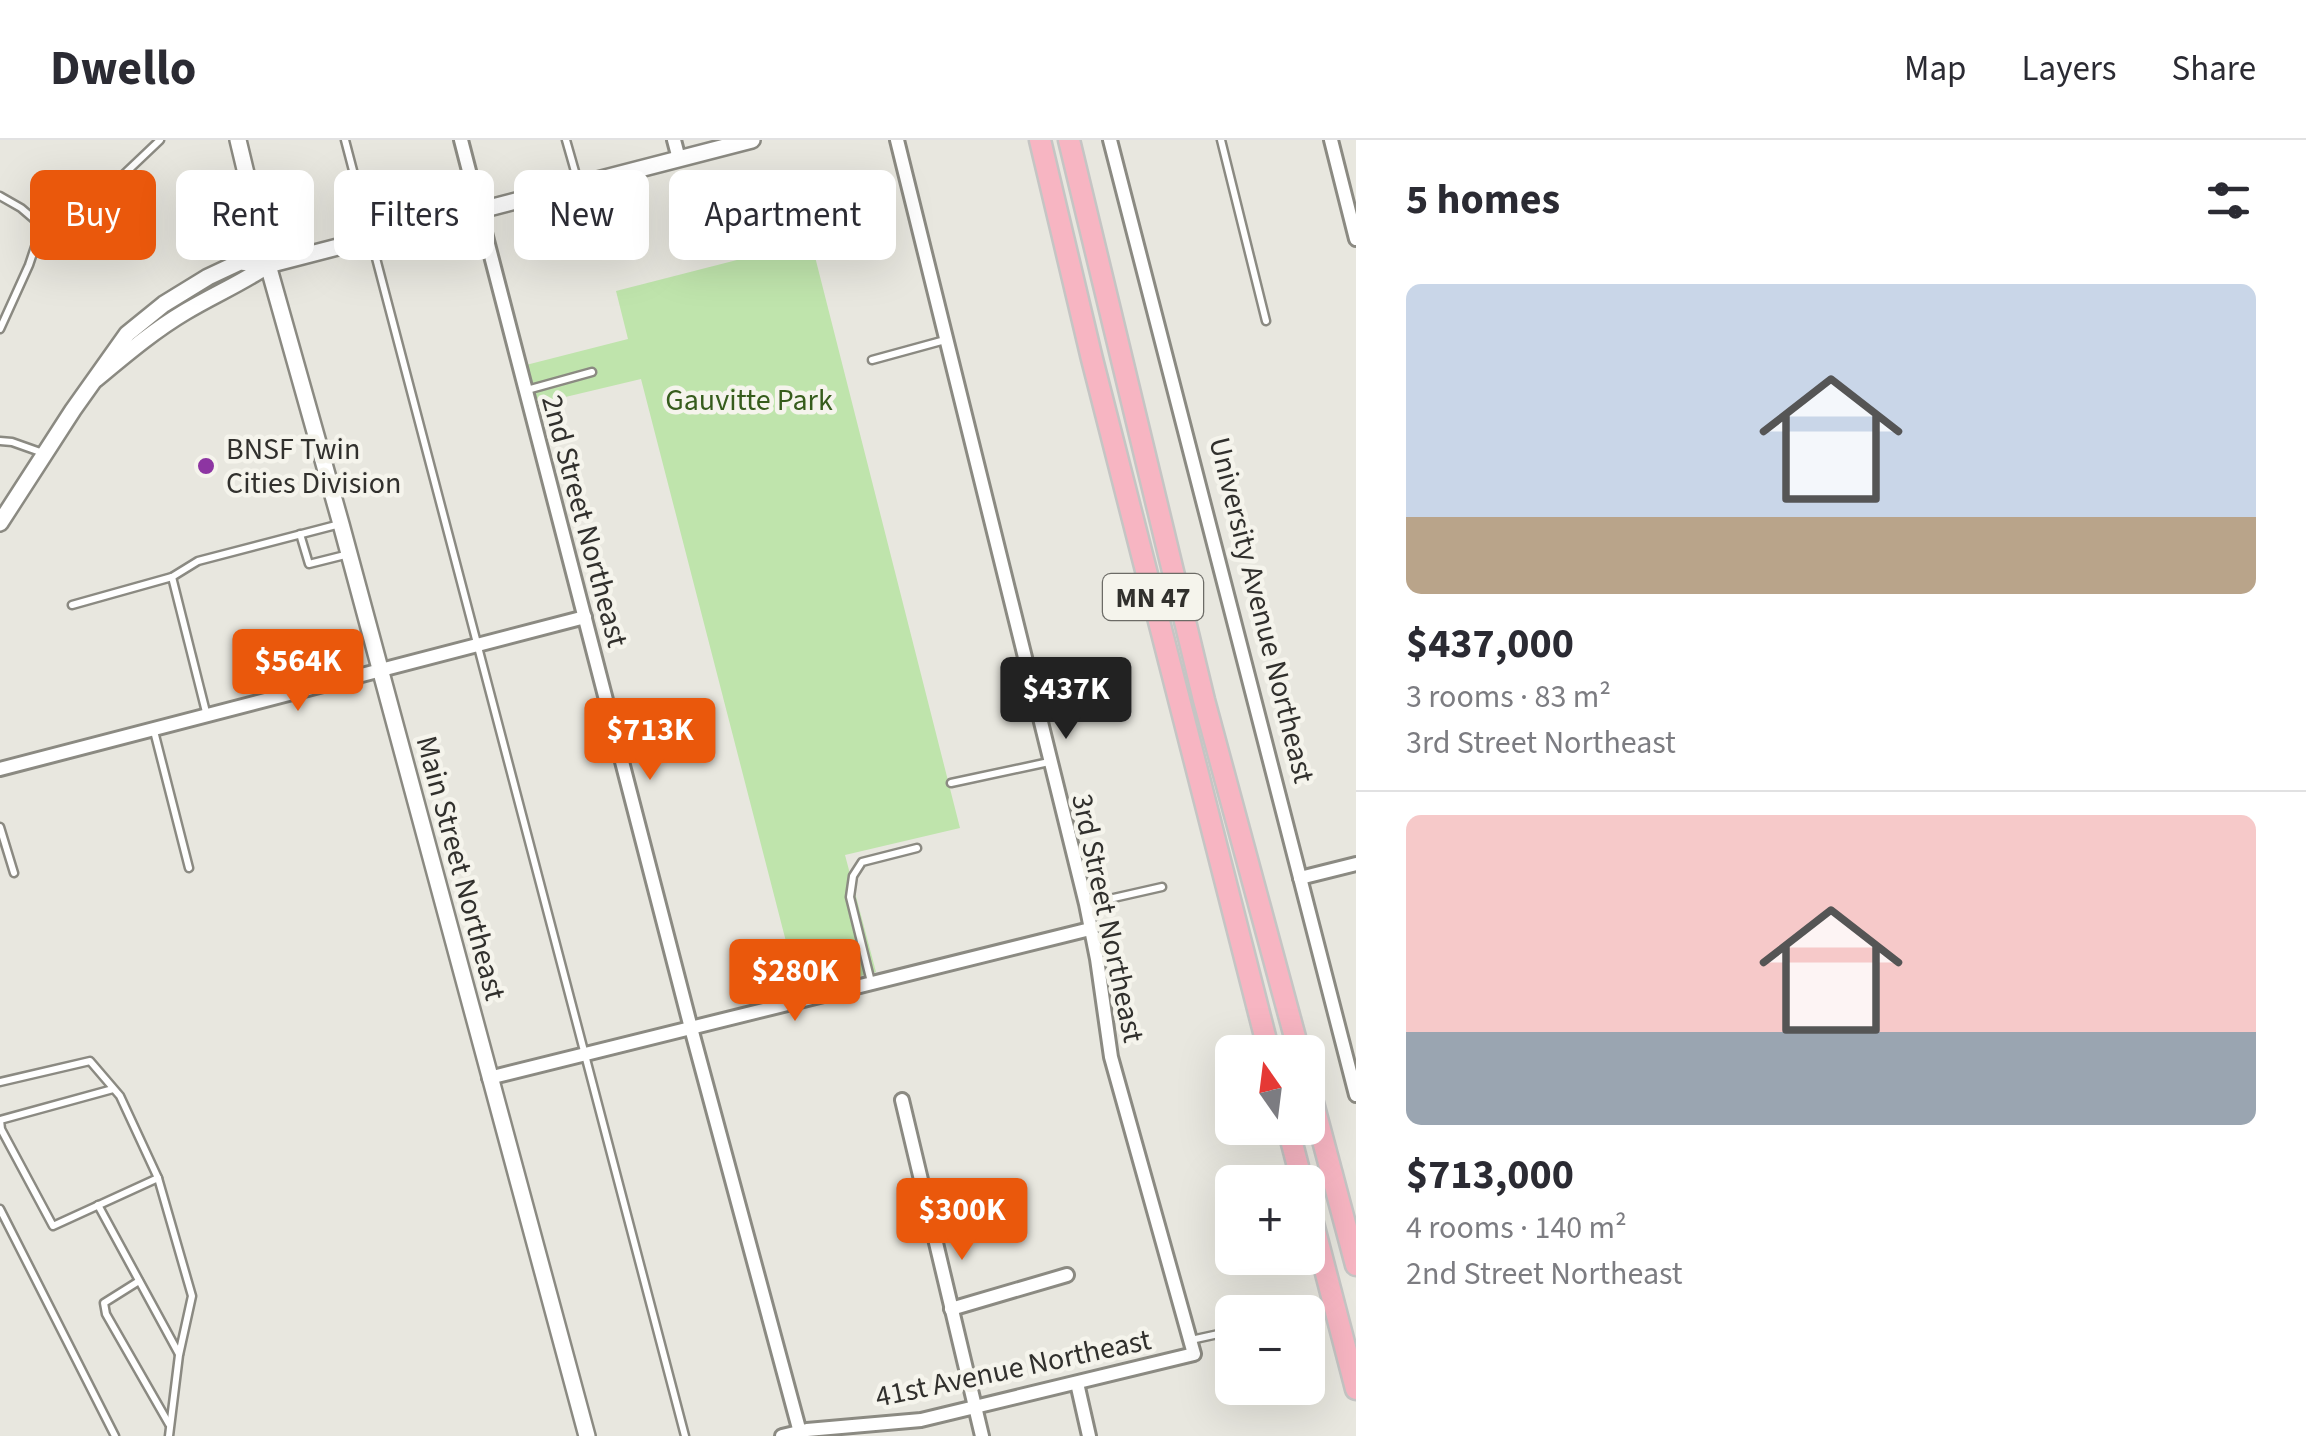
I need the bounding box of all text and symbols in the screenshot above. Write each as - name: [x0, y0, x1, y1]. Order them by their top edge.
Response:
- text: Dwello: [50, 35, 196, 103]
- text: Map: [1904, 44, 1967, 94]
- text: Layers: [2022, 44, 2116, 94]
- text: Share: [2171, 44, 2256, 94]
- chip: Buy: [30, 170, 156, 260]
- chip: Rent: [176, 170, 314, 260]
- chip: Filters: [334, 170, 494, 260]
- chip: New: [514, 170, 649, 260]
- chip: Apartment: [669, 170, 896, 260]
- text: 5 homes: [1406, 170, 1560, 230]
- icon: filters: [2201, 173, 2256, 228]
- icon: home: [1741, 349, 1921, 529]
- park label: Gauvitte Park: [665, 379, 833, 422]
- street label: 2nd Street Northeast: [530, 390, 639, 652]
- place label: BNSF Twin Cities Division: [226, 428, 401, 505]
- street label: University Avenue Northeast: [1198, 433, 1325, 788]
- marker: BNSF Twin Cities Division: [195, 455, 217, 477]
- road number: MN 47: [1103, 574, 1203, 620]
- text: $437,000: [1406, 614, 1574, 674]
- pin: $564K: [228, 629, 368, 714]
- text: $564K: [254, 638, 342, 684]
- pin: $437K: [996, 657, 1136, 742]
- text: $437K: [1022, 666, 1110, 712]
- text: 3 rooms · 83 m²: [1406, 674, 1611, 720]
- pin: $713K: [580, 698, 720, 783]
- text: $713K: [606, 707, 694, 753]
- text: 3rd Street Northeast: [1406, 720, 1676, 766]
- street label: Main Street Northeast: [405, 731, 517, 1005]
- street label: 3rd Street Northeast: [1060, 790, 1155, 1046]
- icon: home: [1741, 880, 1921, 1060]
- pin: $280K: [725, 939, 865, 1024]
- text: $280K: [751, 948, 839, 994]
- north arrow: [1215, 1035, 1325, 1145]
- map controls: [1215, 1035, 1325, 1405]
- text: $713,000: [1406, 1145, 1574, 1205]
- button: +: [1215, 1165, 1325, 1275]
- pin: $300K: [892, 1178, 1032, 1263]
- text: $300K: [918, 1187, 1006, 1233]
- text: 4 rooms · 140 m²: [1406, 1205, 1627, 1251]
- text: 2nd Street Northeast: [1406, 1251, 1683, 1297]
- button: −: [1215, 1295, 1325, 1405]
- street label: 41st Avenue Northeast: [871, 1318, 1155, 1419]

